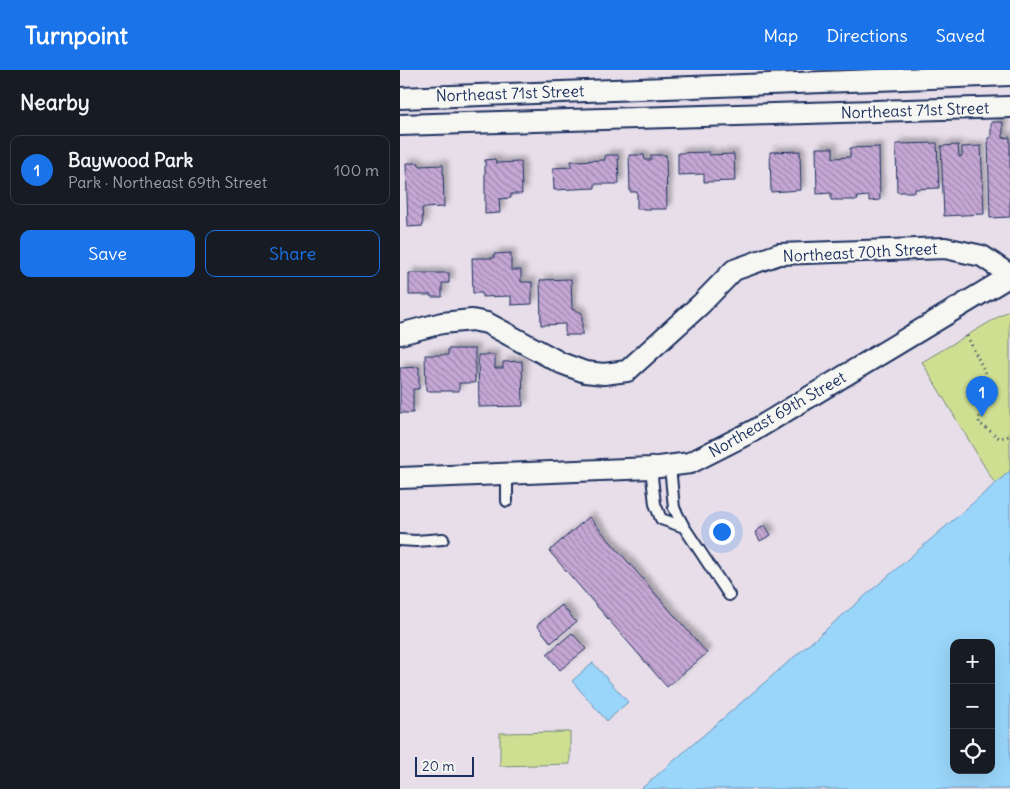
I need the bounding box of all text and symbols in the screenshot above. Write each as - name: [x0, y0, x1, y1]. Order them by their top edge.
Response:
- text: Turnpoint: [25, 20, 128, 50]
- text: Map: [763, 24, 798, 47]
- text: Directions: [826, 24, 908, 47]
- text: Saved: [936, 24, 985, 47]
- street label: Northeast 71st Street: [435, 80, 585, 106]
- text: Nearby: [20, 89, 90, 116]
- street label: Northeast 71st Street: [840, 97, 990, 123]
- text: Baywood Park: [68, 148, 193, 172]
- text: 1: [34, 160, 40, 180]
- text: 100 m: [334, 160, 379, 180]
- text: Park · Northeast 69th Street: [68, 172, 267, 192]
- button: Save: [20, 230, 195, 277]
- button: Share: [205, 230, 380, 277]
- street label: Northeast 70th Street: [782, 238, 938, 266]
- street label: Northeast 69th Street: [705, 366, 850, 461]
- pin: 1: [966, 376, 998, 417]
- your location: [709, 519, 735, 545]
- map controls: [950, 639, 995, 774]
- button: +: [950, 639, 995, 684]
- button: −: [950, 684, 995, 729]
- button: locate: [950, 729, 995, 774]
- scale bar: [415, 754, 474, 777]
- text: 20 m: [422, 757, 455, 775]

